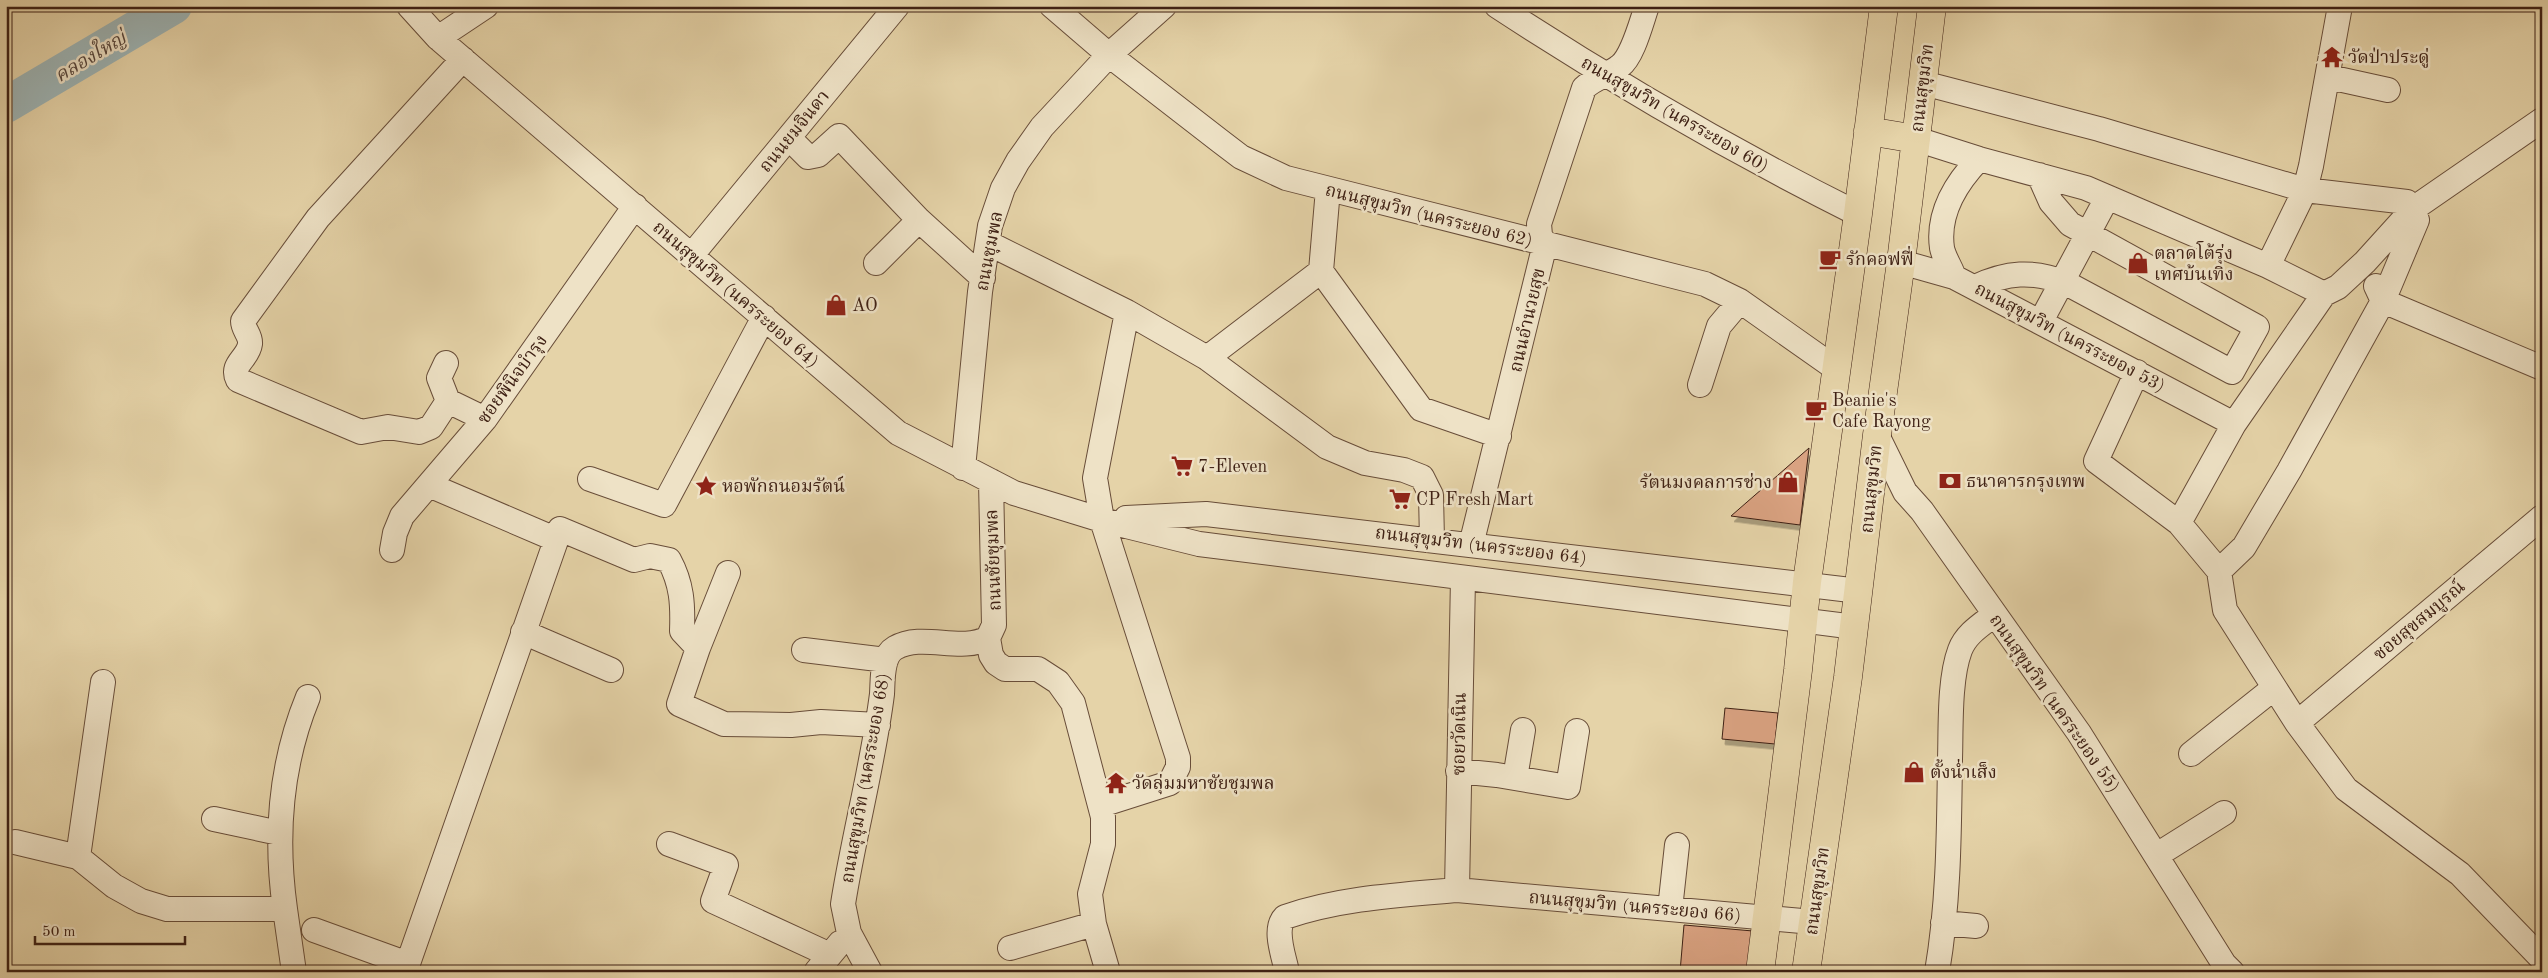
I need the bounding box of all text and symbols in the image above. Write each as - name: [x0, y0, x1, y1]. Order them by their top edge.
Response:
- water label: คลองใหญ่: [49, 23, 133, 87]
- street label: ถนนสุขุมวิท: [1909, 43, 1939, 134]
- temple icon: วัดป่าประดู่: [2319, 44, 2345, 70]
- place label: วัดป่าประดู่: [2348, 47, 2430, 68]
- street label: ถนนสุขุมวิท (นครระยอง 60): [1577, 53, 1772, 178]
- street label: ถนนยมจินดา: [756, 87, 833, 176]
- street label: ถนนสุขุมวิท (นครระยอง 62): [1323, 180, 1535, 252]
- street label: ถนนชุมพล: [973, 210, 1008, 293]
- street label: ถนนสุขุมวิท (นครระยอง 64): [648, 217, 822, 373]
- place label: ตลาดโต้รุ่ง เทศบ้นเทิง: [2154, 240, 2234, 284]
- place label: รักคอฟฟี่: [1846, 245, 1914, 269]
- cafe icon: รักคอฟฟี่: [1817, 246, 1843, 272]
- shop icon: ตลาดโต้รุ่ง เทศบ้นเทิง: [2125, 250, 2151, 276]
- street label: ถนนอำนวยสุข: [1506, 266, 1551, 375]
- street label: ถนนสุขุมวิท (นครระยอง 53): [1970, 279, 2168, 398]
- shop icon: AO: [823, 292, 849, 318]
- place label: AO: [852, 297, 878, 315]
- street label: ซอยพินิจบำรุง: [474, 331, 553, 429]
- place label: Beanie's Cafe Rayong: [1832, 392, 1931, 431]
- cafe icon: Beanie's Cafe Rayong: [1803, 397, 1829, 423]
- street label: ถนนสุขุมวิท: [1858, 444, 1888, 534]
- supermarket icon: 7-Eleven: [1169, 453, 1195, 479]
- place label: 7-Eleven: [1198, 458, 1268, 476]
- bank icon: ธนาคารกรุงเทพ: [1937, 468, 1963, 494]
- shop icon: รัตนมงคลการช่าง: [1775, 469, 1801, 495]
- place label: รัตนมงคลการช่าง: [1640, 472, 1772, 492]
- place icon: หอพักถนอมรัตน์: [693, 473, 719, 499]
- place label: ธนาคารกรุงเทพ: [1966, 473, 2085, 493]
- place label: หอพักถนอมรัตน์: [722, 475, 845, 496]
- supermarket icon: CP Fresh Mart: [1387, 486, 1413, 512]
- place label: CP Fresh Mart: [1416, 491, 1533, 509]
- street label: ถนนชัยชุมพล: [982, 509, 1007, 611]
- street label: ถนนสุขุมวิท (นครระยอง 64): [1374, 523, 1588, 570]
- street label: ซอยสุขสมบูรณ์: [2369, 575, 2470, 665]
- street label: ถนนสุขุมวิท (นครระยอง 55): [1984, 611, 2123, 797]
- street label: ถนนสุขุมวิท (นครระยอง 68): [838, 672, 895, 885]
- street label: ซอยวัดเนิน: [1449, 692, 1470, 776]
- place label: ตั้งน่ำเส็ง: [1930, 758, 1997, 782]
- shop icon: ตั้งน่ำเส็ง: [1901, 759, 1927, 785]
- temple icon: วัดลุ่มมหาชัยชุมพล: [1103, 770, 1129, 796]
- place label: วัดลุ่มมหาชัยชุมพล: [1132, 773, 1274, 795]
- street label: ถนนสุขุมวิท: [1803, 846, 1835, 937]
- street label: ถนนสุขุมวิท (นครระยอง 66): [1528, 888, 1742, 927]
- scale bar: [35, 913, 185, 945]
- text: 50 m: [42, 925, 76, 940]

